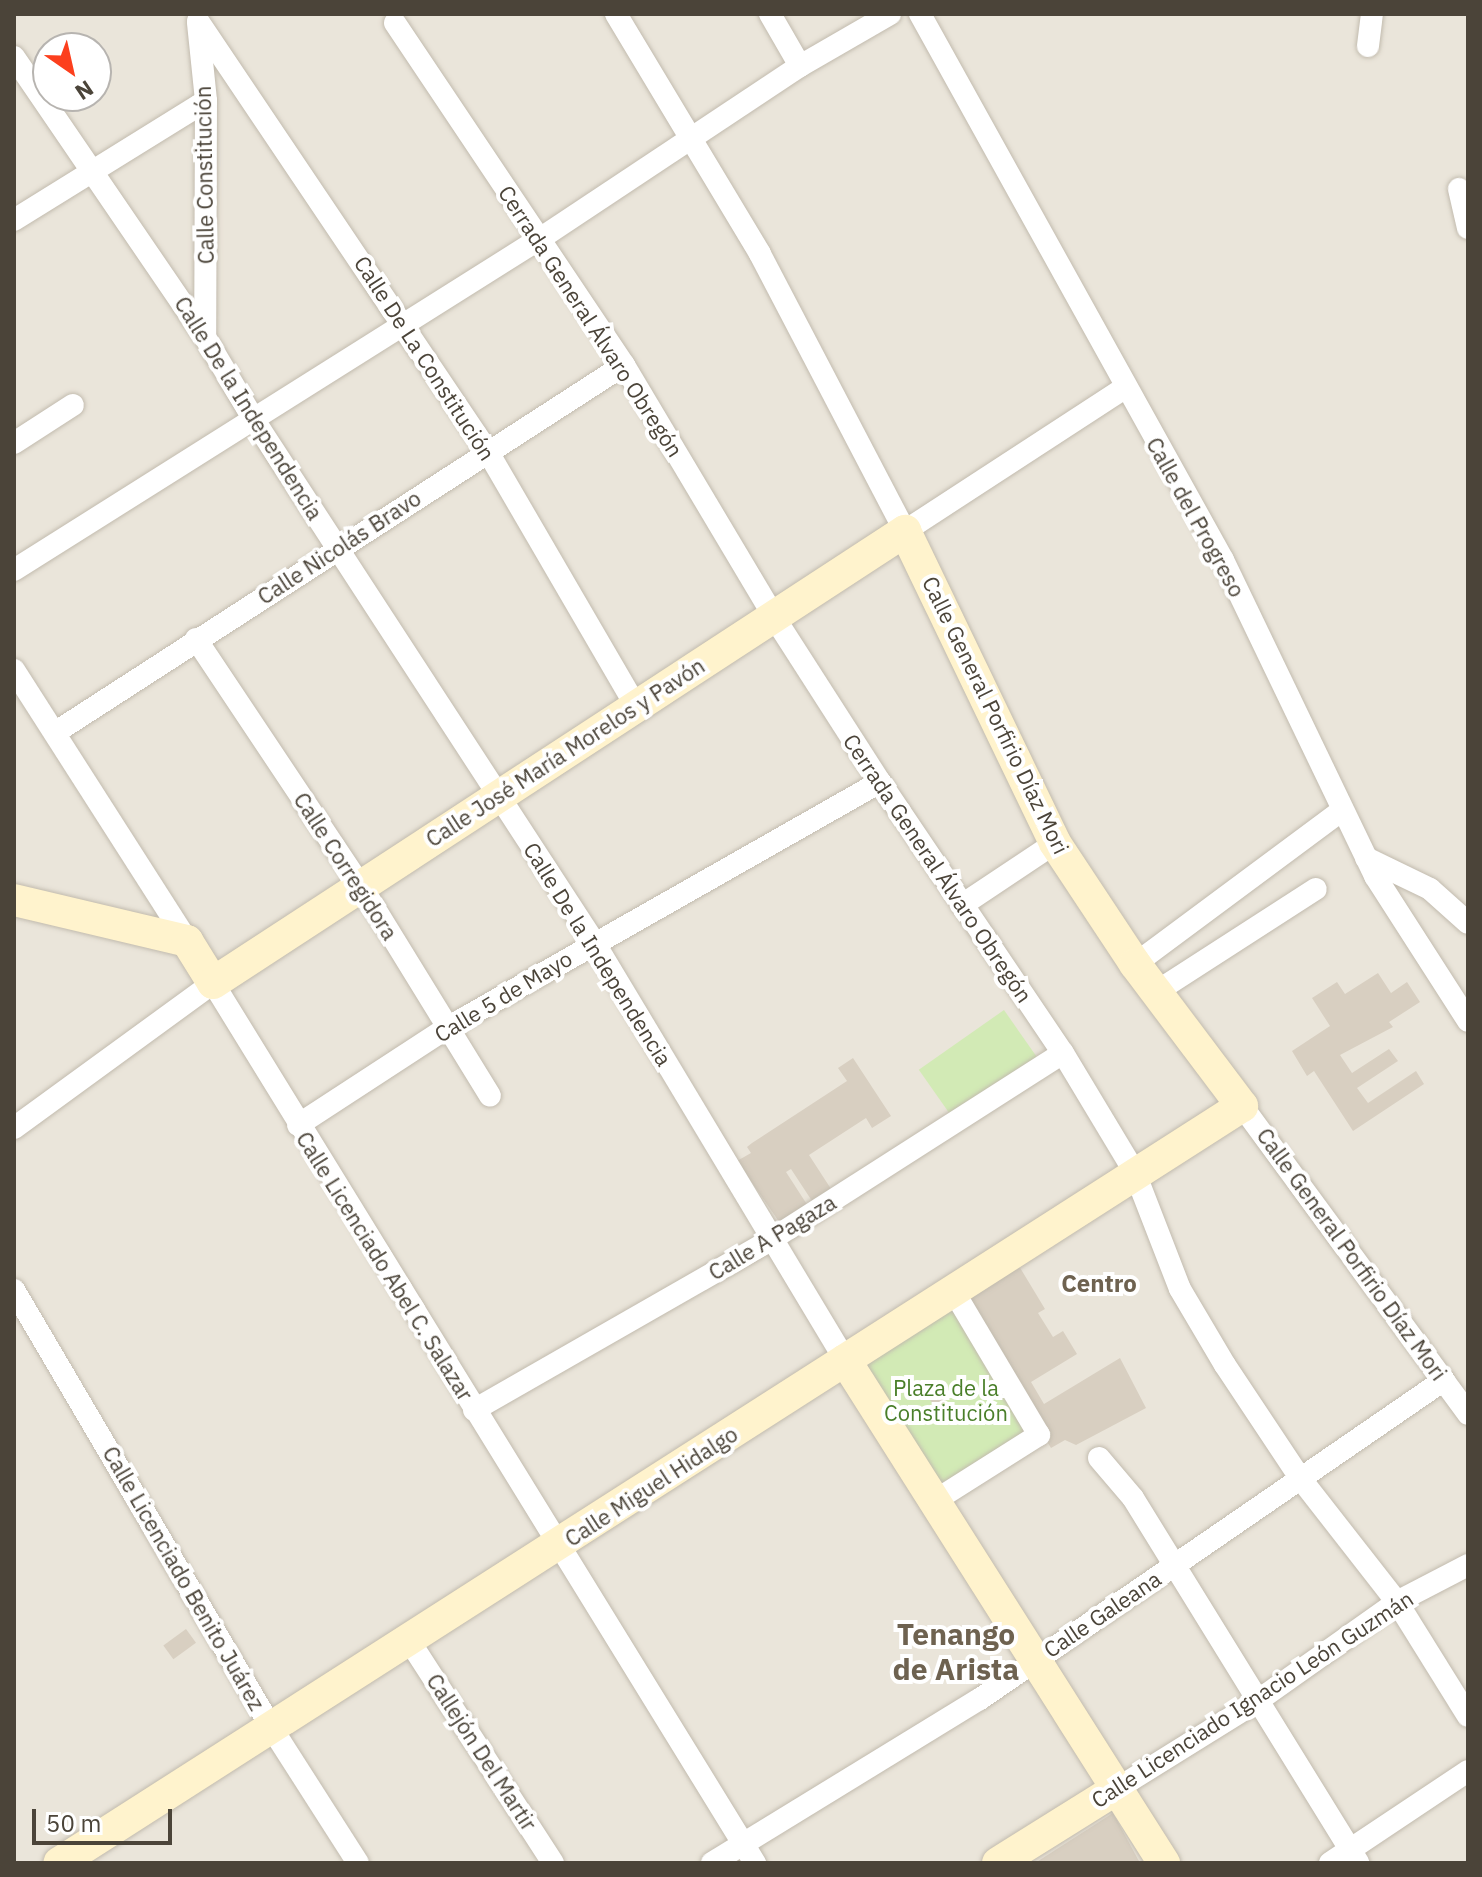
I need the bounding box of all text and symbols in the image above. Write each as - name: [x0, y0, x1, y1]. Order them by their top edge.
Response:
- north arrow: [32, 32, 112, 112]
- text: N: [70, 74, 99, 107]
- street label: Calle Constitución: [189, 86, 219, 264]
- street label: Cerrada General Álvaro Obregón: [493, 180, 689, 462]
- street label: Calle De La Constitución: [349, 251, 501, 465]
- street label: Calle De la Independencia: [169, 291, 329, 525]
- street label: Calle del Progreso: [1141, 432, 1251, 602]
- street label: Calle Nicolás Bravo: [252, 484, 426, 610]
- street label: Calle General Porfirio Díaz Mori: [917, 572, 1075, 858]
- street label: Calle José María Morelos y Pavón: [421, 652, 709, 852]
- street label: Cerrada General Álvaro Obregón: [838, 729, 1038, 1007]
- street label: Calle Corregidora: [288, 787, 404, 945]
- street label: Calle De la Independencia: [518, 837, 678, 1071]
- street label: Calle 5 de Mayo: [429, 945, 577, 1047]
- street label: Calle General Porfirio Díaz Mori: [1252, 1123, 1452, 1385]
- street label: Calle Licenciado Abel C. Salazar: [291, 1127, 479, 1405]
- street label: Calle A Pagaza: [704, 1189, 840, 1285]
- district label: Centro: [1061, 1270, 1137, 1298]
- park label: Plaza de la Constitución: [884, 1374, 1008, 1426]
- street label: Calle Miguel Hidalgo: [560, 1420, 742, 1552]
- street label: Calle Licenciado Benito Juárez: [97, 1441, 271, 1715]
- street label: Calle Galeana: [1038, 1565, 1166, 1663]
- street label: Calle Licenciado Ignacio León Guzmán: [1086, 1585, 1418, 1813]
- district label: Tenango de Arista: [893, 1616, 1019, 1686]
- street label: Callejón Del Martir: [421, 1669, 543, 1835]
- scale bar: [36, 1793, 176, 1843]
- text: 50 m: [46, 1807, 101, 1839]

